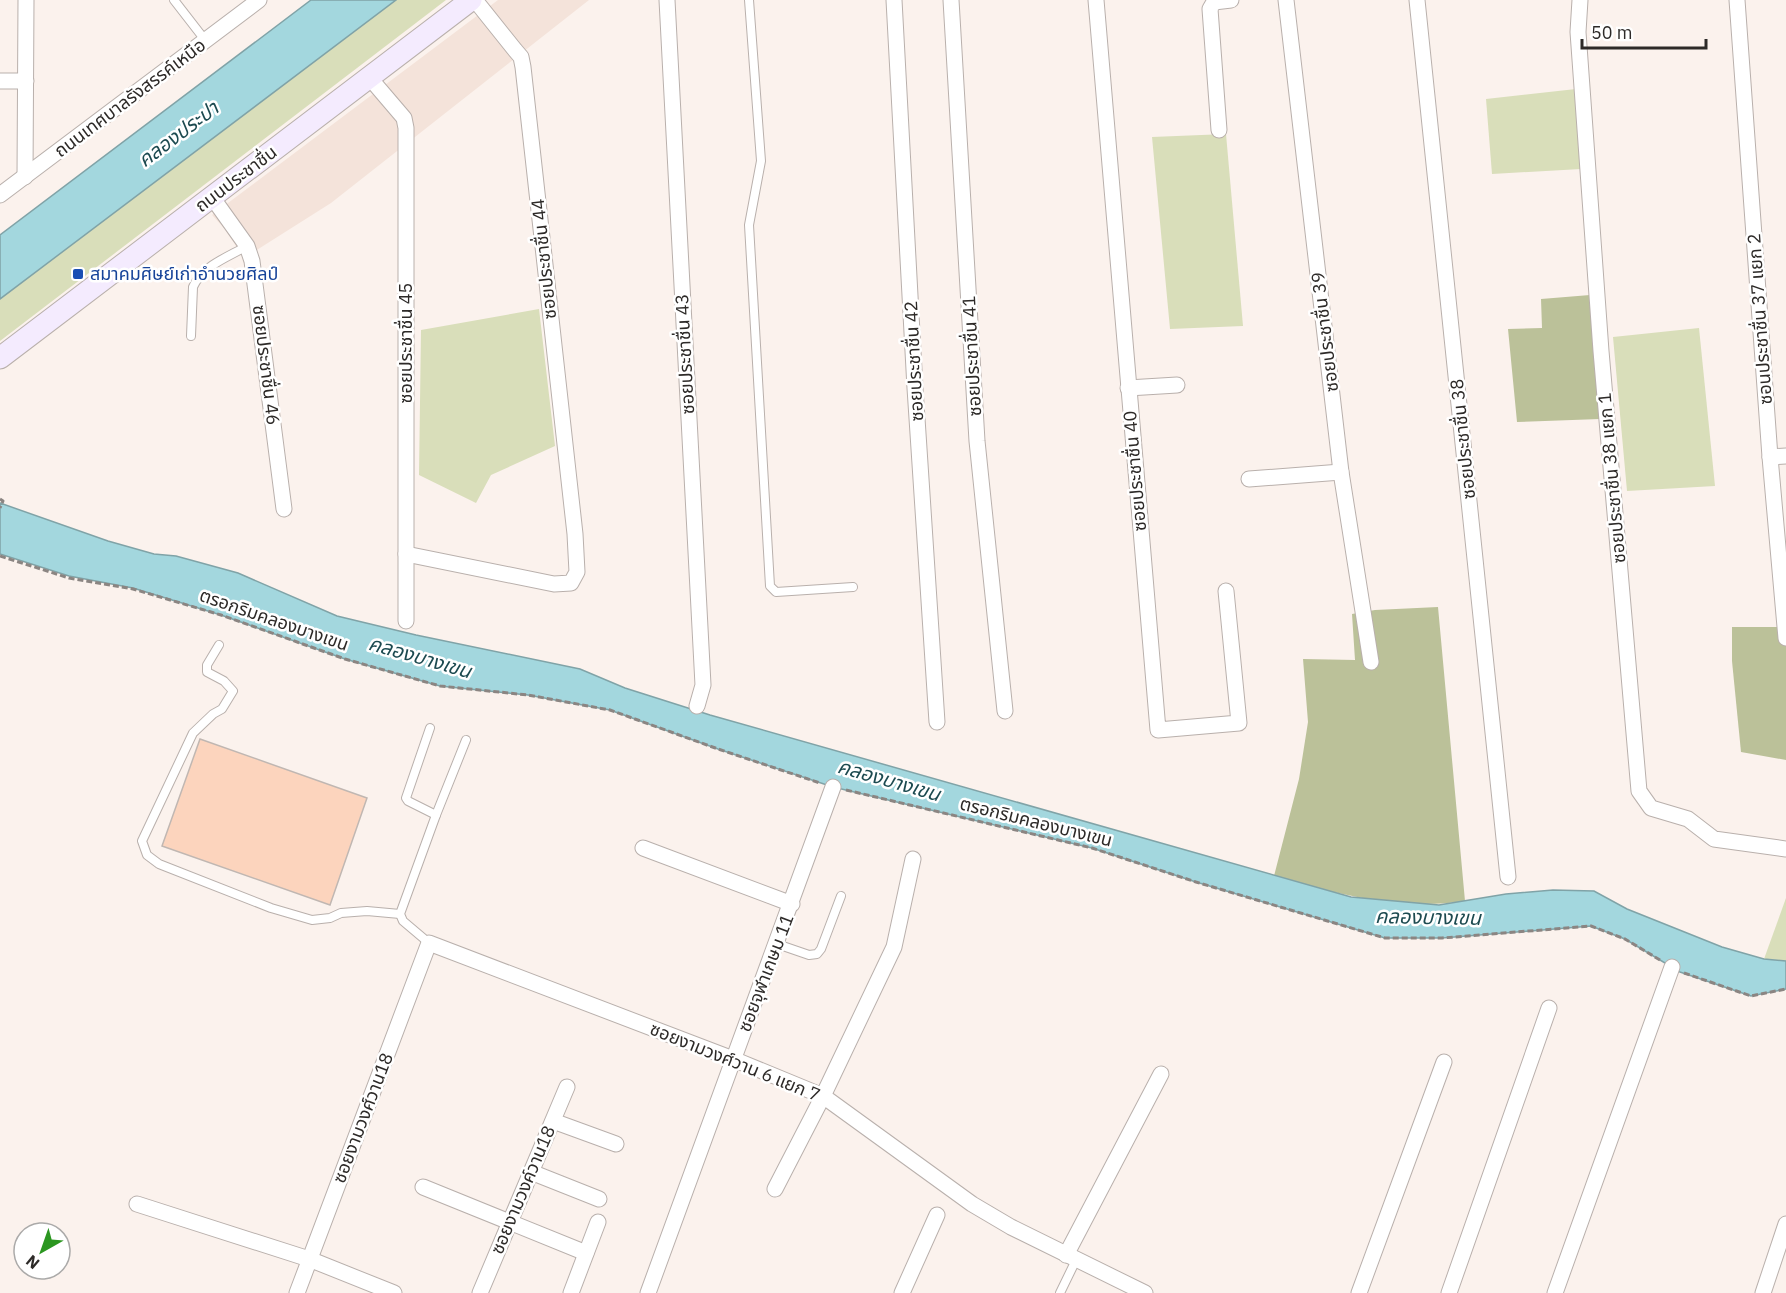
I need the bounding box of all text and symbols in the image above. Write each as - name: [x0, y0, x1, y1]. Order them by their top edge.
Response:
- scale bar: [1582, 12, 1706, 50]
- text: 50 m: [1591, 21, 1633, 44]
- street label: ถนนเทศบาลรังสรรค์เหนือ: [49, 33, 210, 162]
- water label: คลองประปา: [132, 94, 224, 173]
- street label: ถนนประชาชื่น: [190, 140, 281, 217]
- street label: ซอยประชาชื่น 44: [525, 198, 561, 320]
- street label: ซอนประชาชื่น 37 แยก 2: [1741, 233, 1777, 405]
- place label: สมาคมศิษย์เก่าอํานวยศิลป์: [90, 262, 278, 285]
- marker: สมาคมศิษย์เก่าอํานวยศิลป์: [71, 267, 85, 281]
- street label: ซอยประชาชื่น 39: [1305, 271, 1343, 394]
- street label: ซอยประชาชื่น 45: [393, 283, 417, 403]
- street label: ซอยประชาชื่น 43: [669, 293, 699, 415]
- street label: ซอยประชาชื่น 41: [956, 295, 986, 417]
- street label: ซอยประชาชื่น 42: [898, 300, 928, 422]
- street label: ซอยประชาชื่น 46: [248, 303, 286, 426]
- street label: ซอยประชาชื่น 38: [1444, 378, 1480, 500]
- street label: ซอยประชาชื่น 38 แยก 1: [1592, 392, 1630, 564]
- street label: ซอยประชาชื่น 40: [1117, 410, 1151, 532]
- street label: ตรอกริมคลองบางเขน: [196, 583, 352, 656]
- water label: คลองบางเขน: [366, 629, 476, 685]
- water label: คลองบางเขน: [835, 752, 945, 808]
- street label: ตรอกริมคลองบางเขน: [957, 791, 1115, 852]
- water label: คลองบางเขน: [1375, 902, 1483, 931]
- street label: ซอยจุฬาเกษม 11: [732, 911, 799, 1035]
- street label: ซอยงามวงศ์วาน 6 แยก 7: [647, 1017, 824, 1106]
- street label: ซอยงามวงศ์วาน18: [327, 1049, 398, 1186]
- street label: ซอยงามวงค์วาน18: [485, 1122, 560, 1258]
- north arrow: [12, 1221, 72, 1281]
- text: N: [21, 1251, 43, 1274]

